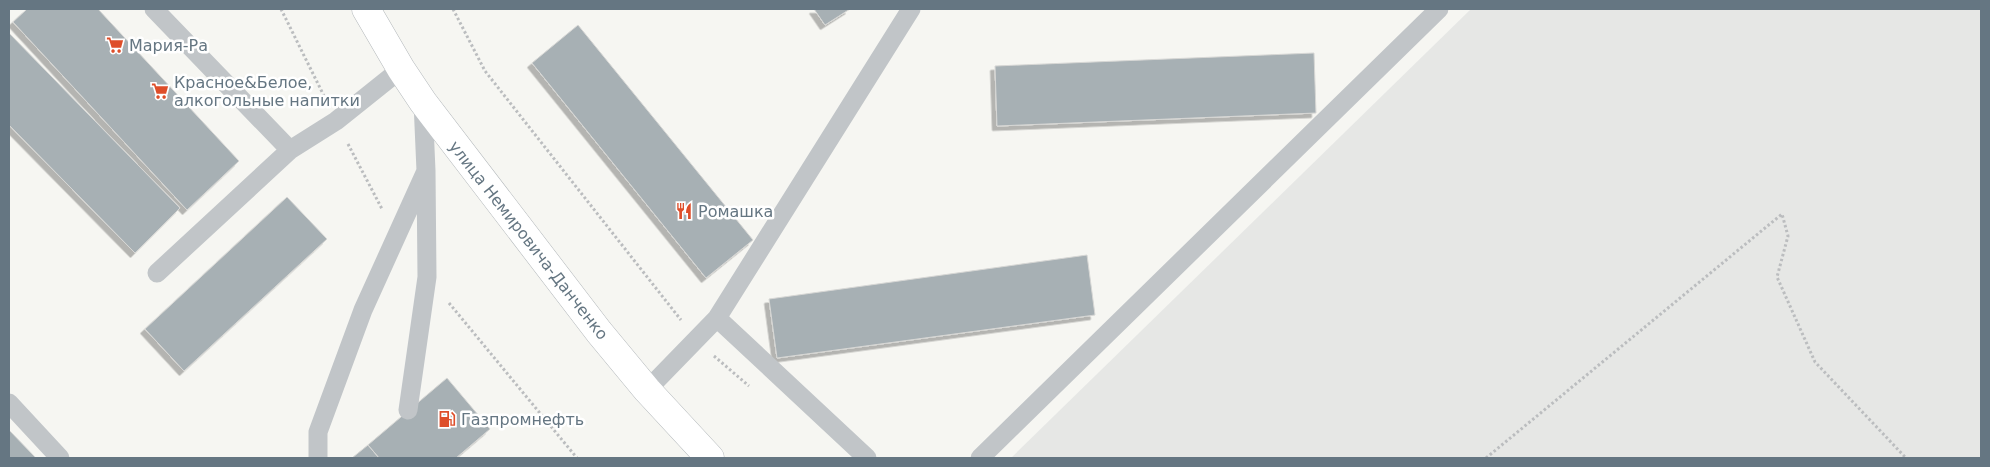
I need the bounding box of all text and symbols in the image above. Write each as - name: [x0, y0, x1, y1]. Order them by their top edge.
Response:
- supermarket icon: Мария-Ра: [105, 35, 125, 55]
- place label: Мария-Ра: [129, 36, 208, 55]
- place label: Красное&Белое, алкогольные напитки: [174, 73, 360, 110]
- supermarket icon: Красное&Белое, алкогольные напитки: [150, 81, 170, 101]
- street label: улица Немировича-Данченко: [445, 137, 612, 343]
- restaurant icon: Ромашка: [674, 201, 694, 221]
- place label: Ромашка: [698, 202, 773, 221]
- fuel station icon: Газпромнефть: [437, 409, 457, 429]
- place label: Газпромнефть: [461, 410, 584, 429]

